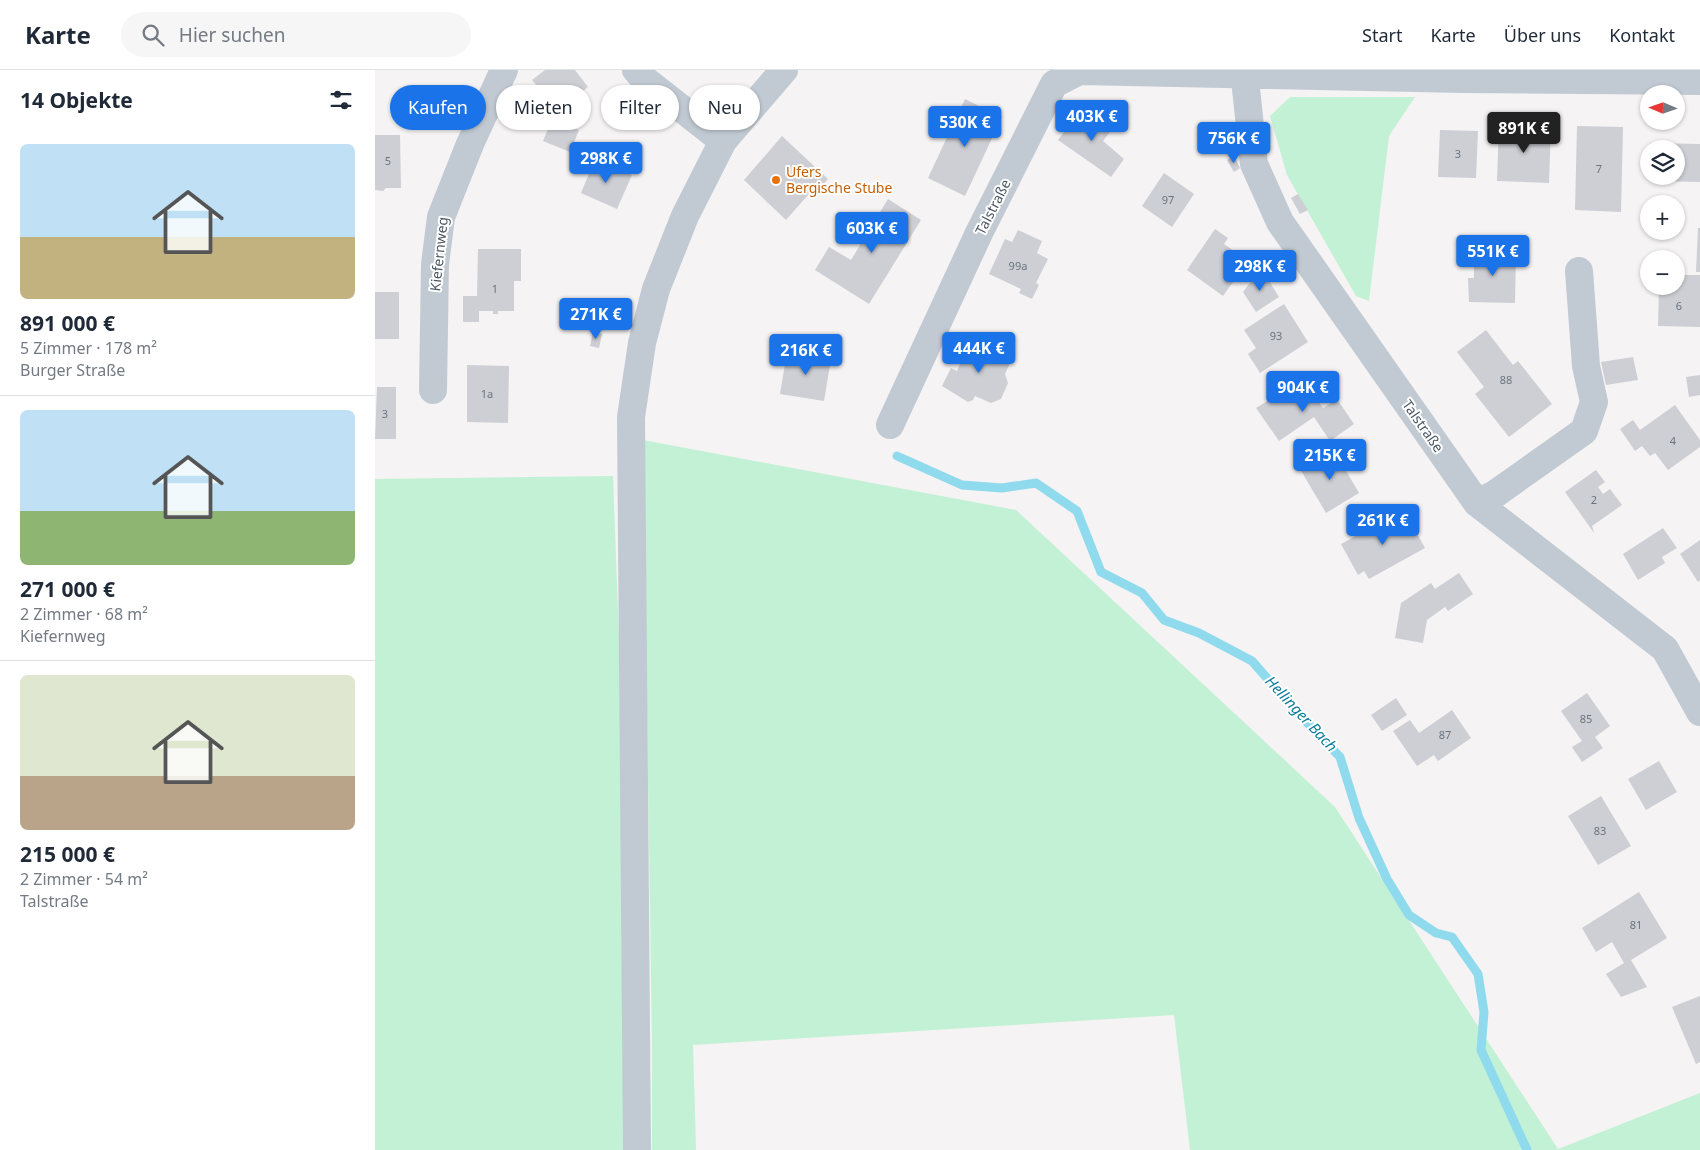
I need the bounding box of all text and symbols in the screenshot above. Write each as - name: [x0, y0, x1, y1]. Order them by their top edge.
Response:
- search box: [121, 12, 471, 57]
- text: Karte: [25, 18, 91, 51]
- icon: search: [139, 21, 167, 49]
- text: Hier suchen: [179, 22, 285, 48]
- text: Start: [1362, 23, 1402, 47]
- text: Karte: [1430, 23, 1476, 47]
- text: Über uns: [1504, 23, 1581, 47]
- text: Kontakt: [1609, 23, 1675, 47]
- chip: Kaufen: [390, 85, 486, 130]
- chip: Mieten: [496, 85, 591, 130]
- chip: Filter: [601, 85, 679, 130]
- chip: Neu: [689, 85, 760, 130]
- north arrow: [1640, 85, 1685, 130]
- map controls: [1640, 85, 1685, 295]
- text: 14 Objekte: [20, 86, 133, 114]
- icon: filters: [327, 86, 355, 114]
- pin: 403K €: [1051, 100, 1133, 142]
- text: 403K €: [1066, 105, 1118, 127]
- pin: 530K €: [924, 106, 1006, 148]
- text: 530K €: [939, 111, 991, 133]
- pin: 891K €: [1483, 112, 1565, 154]
- text: 891K €: [1498, 117, 1550, 139]
- pin: 756K €: [1193, 122, 1275, 164]
- text: 756K €: [1208, 127, 1260, 149]
- button: layers: [1640, 140, 1685, 185]
- pin: 298K €: [565, 142, 647, 184]
- house number: 3: [1455, 146, 1461, 161]
- text: 298K €: [580, 147, 632, 169]
- house number: 5: [385, 153, 391, 168]
- house number: 7: [1596, 161, 1602, 176]
- place label: Ufers Bergische Stube: [786, 162, 892, 197]
- marker: Ufers Bergische Stube: [770, 174, 782, 186]
- street label: Talstraße: [970, 176, 1015, 238]
- icon: home: [143, 177, 233, 267]
- house number: 97: [1162, 192, 1174, 207]
- button: +: [1640, 195, 1685, 240]
- pin: 603K €: [831, 212, 913, 254]
- street label: Kiefernweg: [425, 216, 452, 292]
- text: 603K €: [846, 217, 898, 239]
- pin: 551K €: [1452, 234, 1534, 277]
- text: 551K €: [1467, 240, 1519, 262]
- pin: 298K €: [1219, 250, 1301, 292]
- button: −: [1640, 250, 1685, 295]
- text: 298K €: [1234, 255, 1286, 277]
- house number: 99a: [1009, 258, 1027, 273]
- house number: 1: [492, 281, 498, 296]
- pin: 271K €: [555, 298, 637, 340]
- house number: 6: [1676, 298, 1682, 313]
- text: 271K €: [570, 303, 622, 325]
- text: 891 000 €: [20, 309, 115, 337]
- house number: 93: [1270, 328, 1282, 343]
- pin: 444K €: [938, 332, 1020, 374]
- pin: 216K €: [765, 334, 847, 376]
- text: 5 Zimmer · 178 m²: [20, 337, 157, 359]
- text: 444K €: [953, 337, 1005, 359]
- text: 216K €: [780, 339, 832, 361]
- text: Burger Straße: [20, 359, 125, 381]
- pin: 904K €: [1262, 370, 1344, 413]
- house number: 88: [1500, 372, 1512, 387]
- text: 904K €: [1277, 376, 1329, 398]
- house number: 1a: [481, 386, 493, 401]
- street label: Talstraße: [1398, 396, 1448, 456]
- house number: 3: [382, 406, 388, 421]
- house number: 4: [1670, 433, 1677, 448]
- pin: 215K €: [1289, 438, 1371, 481]
- icon: home: [143, 442, 233, 532]
- text: 215K €: [1304, 444, 1356, 466]
- house number: 2: [1591, 492, 1597, 507]
- pin: 261K €: [1342, 504, 1424, 546]
- text: 261K €: [1357, 509, 1409, 531]
- text: 271 000 €: [20, 575, 115, 603]
- text: 2 Zimmer · 68 m²: [20, 603, 148, 625]
- text: Kiefernweg: [20, 625, 106, 647]
- water label: Hellinger Bach: [1261, 671, 1342, 756]
- icon: home: [143, 707, 233, 797]
- house number: 85: [1580, 711, 1592, 726]
- house number: 87: [1439, 727, 1451, 742]
- house number: 83: [1594, 823, 1606, 838]
- text: 215 000 €: [20, 840, 115, 868]
- text: 2 Zimmer · 54 m²: [20, 868, 148, 890]
- text: Talstraße: [20, 890, 89, 912]
- house number: 81: [1630, 917, 1642, 932]

